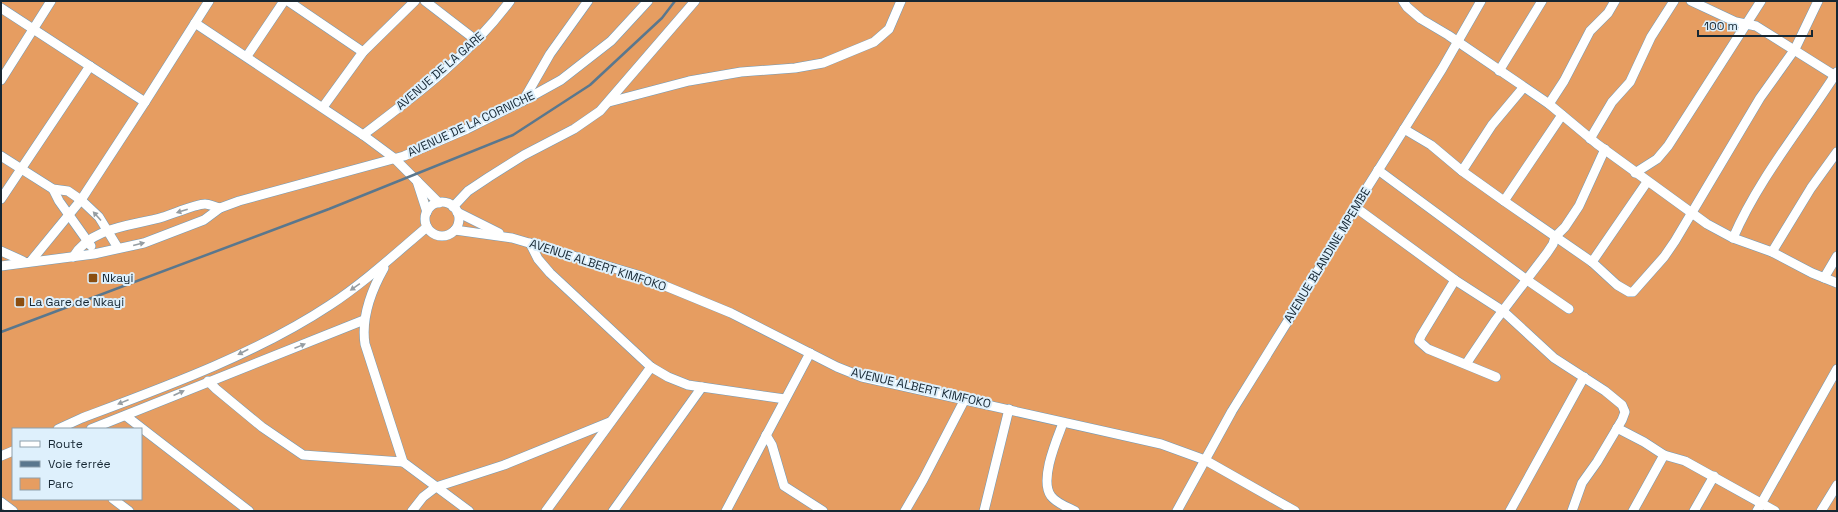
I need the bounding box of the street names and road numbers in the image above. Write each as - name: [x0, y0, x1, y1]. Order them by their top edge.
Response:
- street label: AVENUE DE LA GARE: [393, 28, 488, 114]
- street label: AVENUE DE LA CORNICHE: [405, 87, 537, 160]
- street label: AVENUE BLANDINE MPEMBE: [1280, 184, 1374, 326]
- street label: AVENUE ALBERT KIMFOKO: [528, 235, 668, 295]
- street label: AVENUE ALBERT KIMFOKO: [850, 364, 992, 412]

